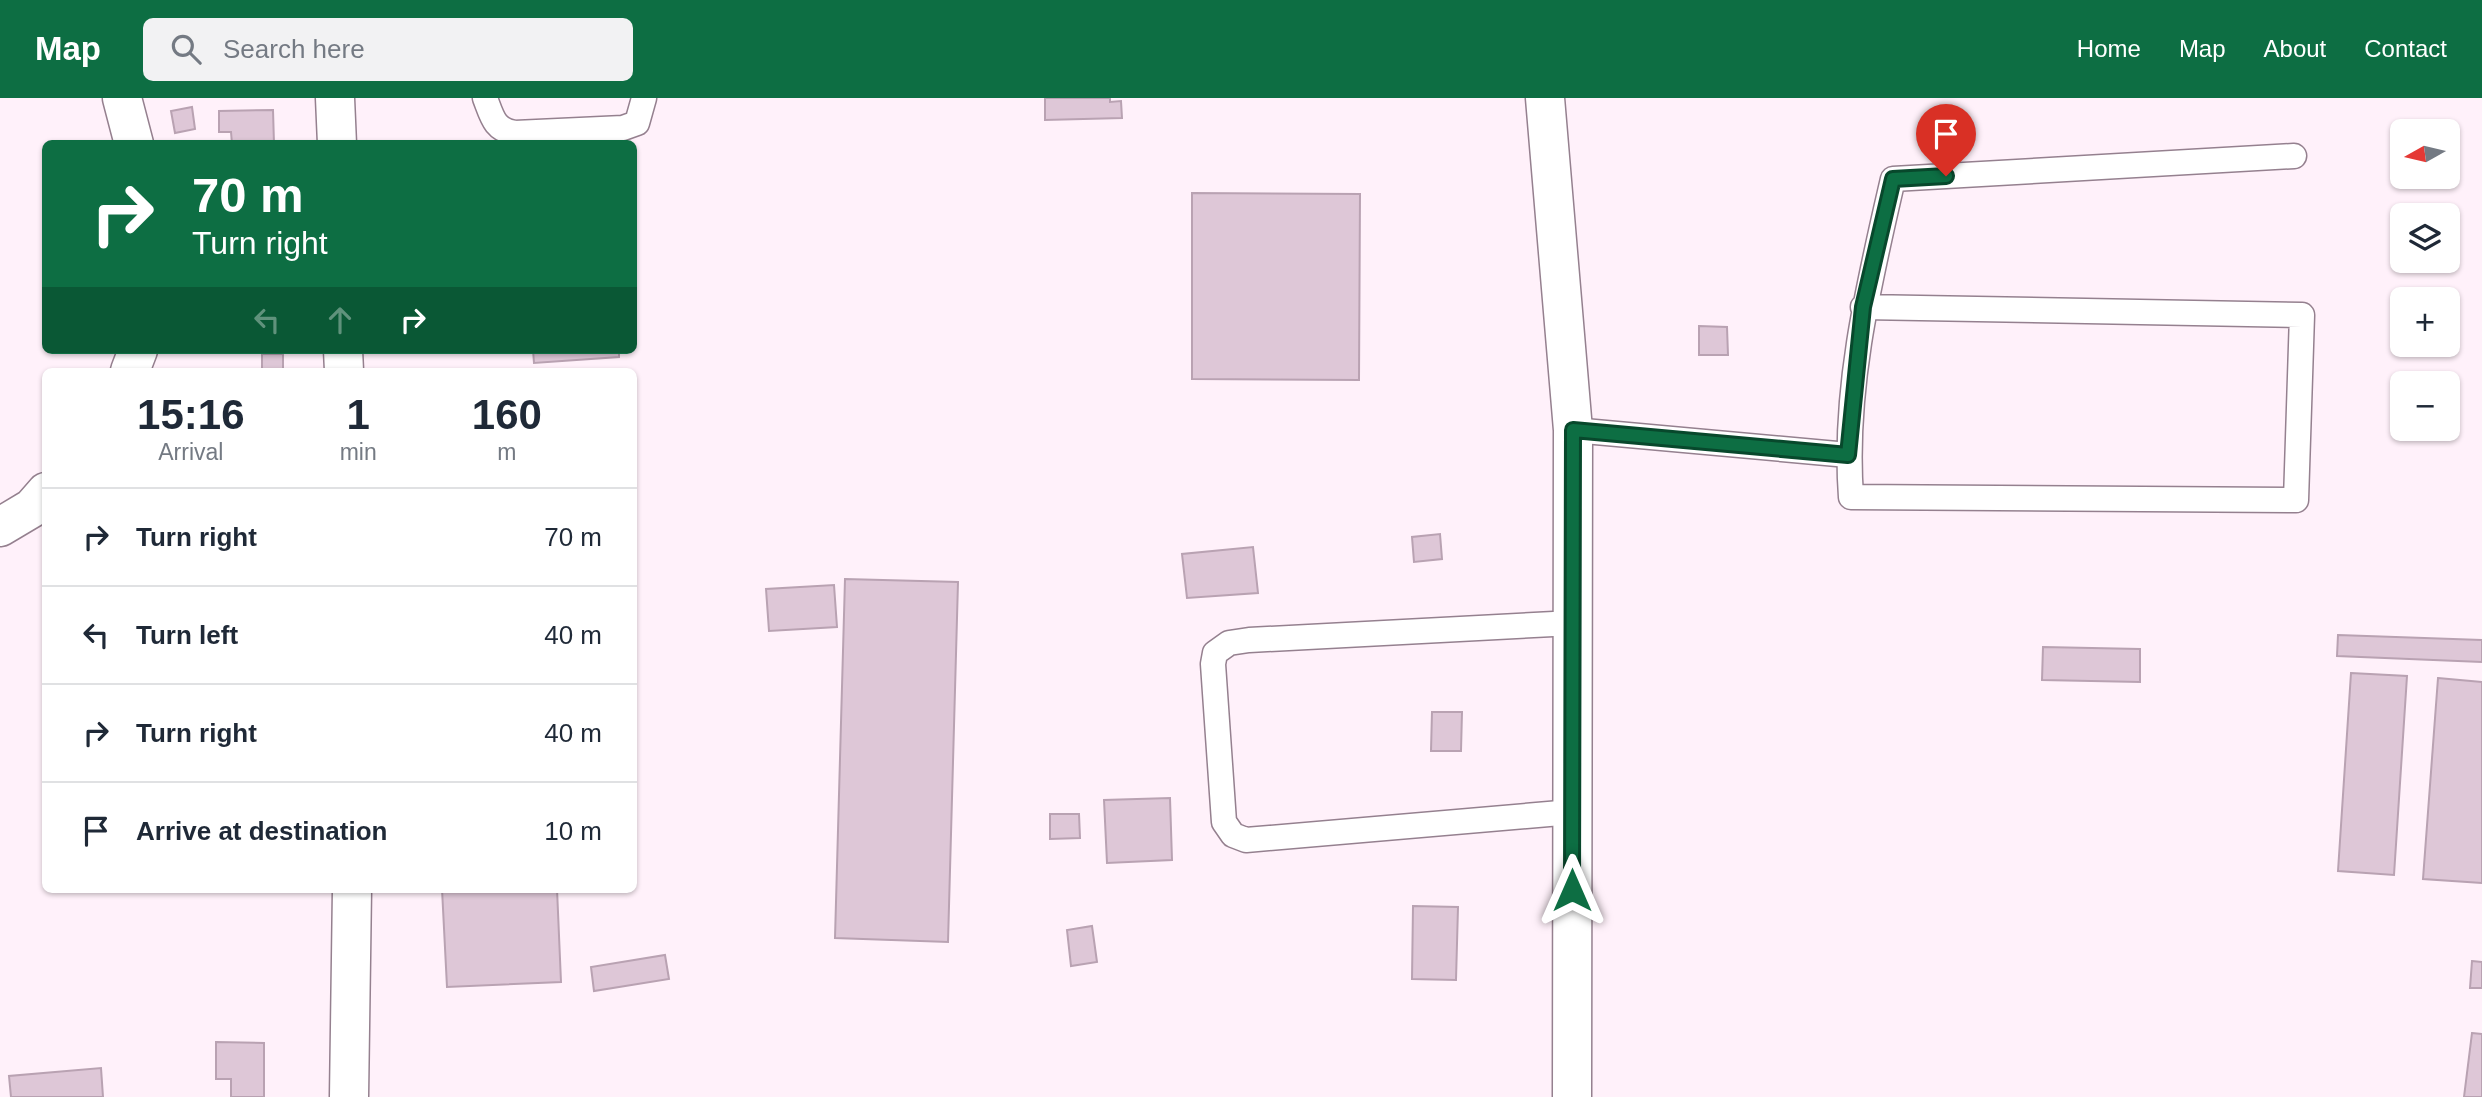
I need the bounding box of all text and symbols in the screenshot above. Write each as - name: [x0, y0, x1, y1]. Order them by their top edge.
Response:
- search box: [143, 18, 633, 81]
- text: Map: [35, 30, 101, 67]
- icon: search: [167, 30, 205, 68]
- text: Search here: [223, 34, 365, 64]
- text: Home: [2077, 35, 2141, 62]
- text: Map: [2179, 35, 2226, 62]
- text: About: [2264, 35, 2326, 62]
- text: Contact: [2364, 35, 2447, 62]
- pin: [1916, 104, 1976, 176]
- icon: arrive: [1927, 115, 1965, 153]
- north arrow: [2390, 119, 2460, 189]
- map controls: [2390, 119, 2460, 441]
- icon: right: [77, 168, 168, 259]
- text: 70 m: [192, 168, 304, 222]
- button: layers: [2390, 203, 2460, 273]
- text: Turn right: [192, 225, 328, 261]
- button: +: [2390, 287, 2460, 357]
- icon: left: [248, 301, 286, 339]
- icon: ahead: [321, 301, 359, 339]
- icon: right: [394, 301, 432, 339]
- button: −: [2390, 371, 2460, 441]
- text: 15:16: [137, 391, 245, 438]
- text: 1: [346, 391, 370, 438]
- text: 160: [472, 391, 542, 438]
- text: Arrival: [158, 439, 223, 465]
- text: min: [340, 439, 377, 465]
- text: m: [497, 439, 516, 465]
- icon: right: [77, 518, 115, 556]
- text: Turn right: [136, 522, 257, 552]
- text: 70 m: [544, 522, 602, 552]
- icon: left: [77, 616, 115, 654]
- text: Turn left: [136, 620, 238, 650]
- text: 40 m: [544, 620, 602, 650]
- icon: right: [77, 714, 115, 752]
- text: Turn right: [136, 718, 257, 748]
- text: 40 m: [544, 718, 602, 748]
- icon: arrive: [77, 812, 115, 850]
- text: Arrive at destination: [136, 816, 387, 846]
- text: 10 m: [544, 816, 602, 846]
- position arrow: [1535, 853, 1609, 927]

